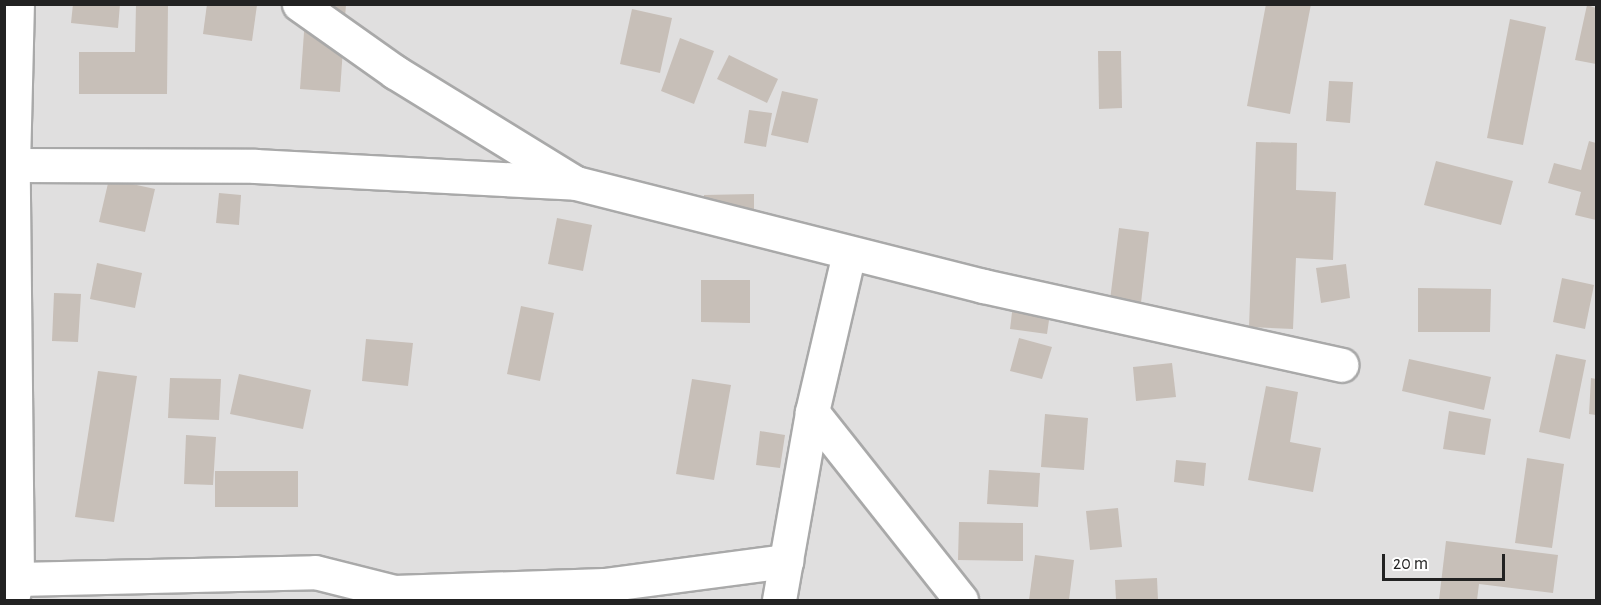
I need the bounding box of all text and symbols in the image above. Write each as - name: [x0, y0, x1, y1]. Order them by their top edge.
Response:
- scale bar: [1385, 542, 1508, 580]
- text: 20 m: [1393, 555, 1428, 573]

